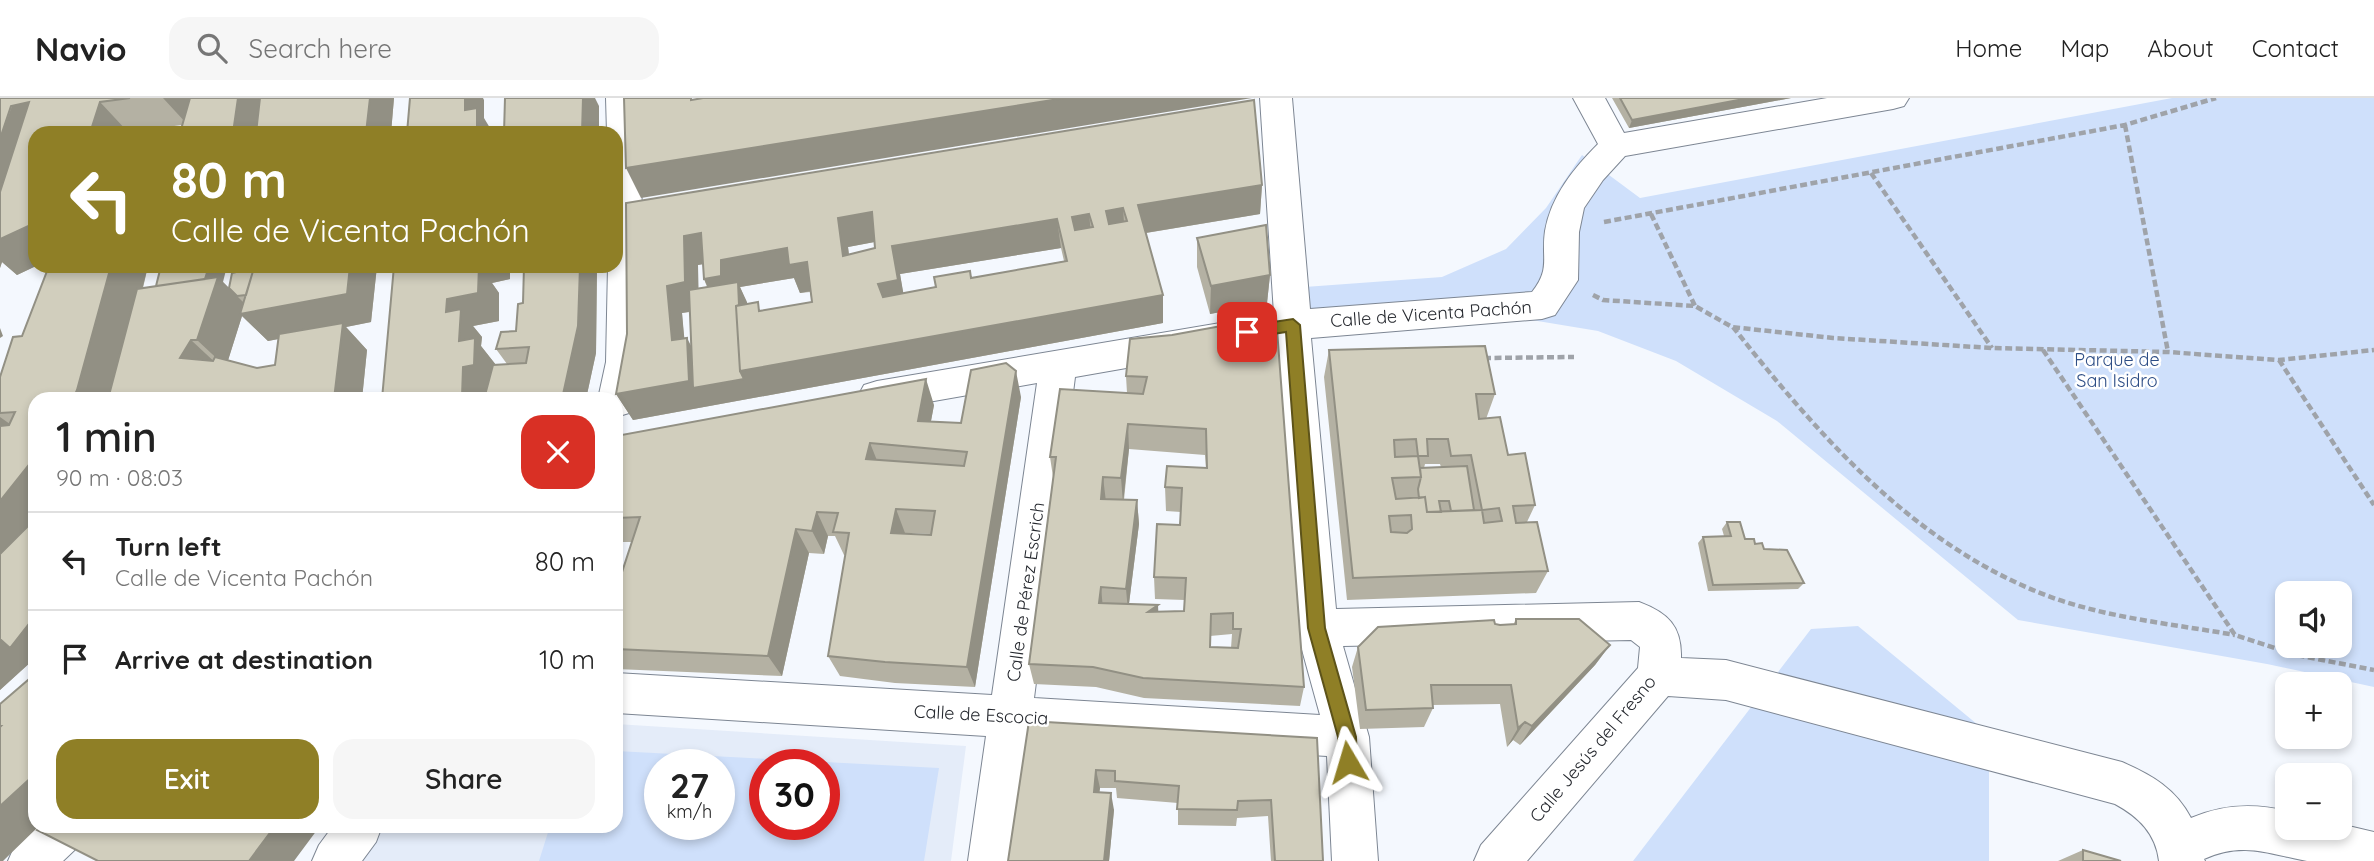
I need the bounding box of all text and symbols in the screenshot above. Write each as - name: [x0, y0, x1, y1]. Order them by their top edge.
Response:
- search box: [169, 17, 659, 80]
- text: Navio: [35, 28, 127, 69]
- icon: search: [193, 29, 231, 67]
- text: Search here: [249, 32, 392, 65]
- text: Home: [1955, 33, 2022, 63]
- text: Map: [2060, 33, 2109, 63]
- text: About: [2147, 33, 2214, 63]
- text: Contact: [2252, 33, 2339, 63]
- text: 80 m: [171, 149, 287, 210]
- icon: left: [56, 154, 147, 245]
- text: Calle de Vicenta Pachón: [171, 210, 530, 250]
- street label: Calle de Vicenta Pachón: [1329, 295, 1532, 332]
- pin: [1217, 302, 1277, 362]
- icon: arrive: [1228, 313, 1266, 351]
- park label: Parque de San Isidro: [2074, 348, 2160, 392]
- text: 1 min: [56, 410, 157, 463]
- button: close: [521, 415, 595, 489]
- text: 90 m · 08:03: [56, 463, 183, 492]
- street label: Calle de Pérez Escrich: [1002, 501, 1049, 683]
- text: Turn left: [115, 530, 222, 563]
- icon: left: [56, 542, 94, 580]
- text: 80 m: [535, 545, 595, 578]
- text: Calle de Vicenta Pachón: [115, 563, 373, 592]
- map controls: [2275, 581, 2352, 840]
- button: sound: [2275, 581, 2352, 658]
- icon: arrive: [56, 640, 94, 678]
- text: Arrive at destination: [115, 643, 373, 676]
- text: 10 m: [539, 643, 595, 676]
- street label: Calle Jesús del Fresno: [1524, 670, 1661, 827]
- button: +: [2275, 672, 2352, 749]
- street label: Calle de Escocia: [913, 699, 1049, 730]
- position arrow: [1311, 725, 1385, 799]
- button: Exit: [56, 739, 319, 819]
- button: Share: [333, 739, 595, 819]
- speed limit sign: 30: [749, 749, 840, 840]
- text: 27: [670, 763, 709, 807]
- button: −: [2275, 763, 2352, 840]
- text: km/h: [667, 800, 712, 823]

